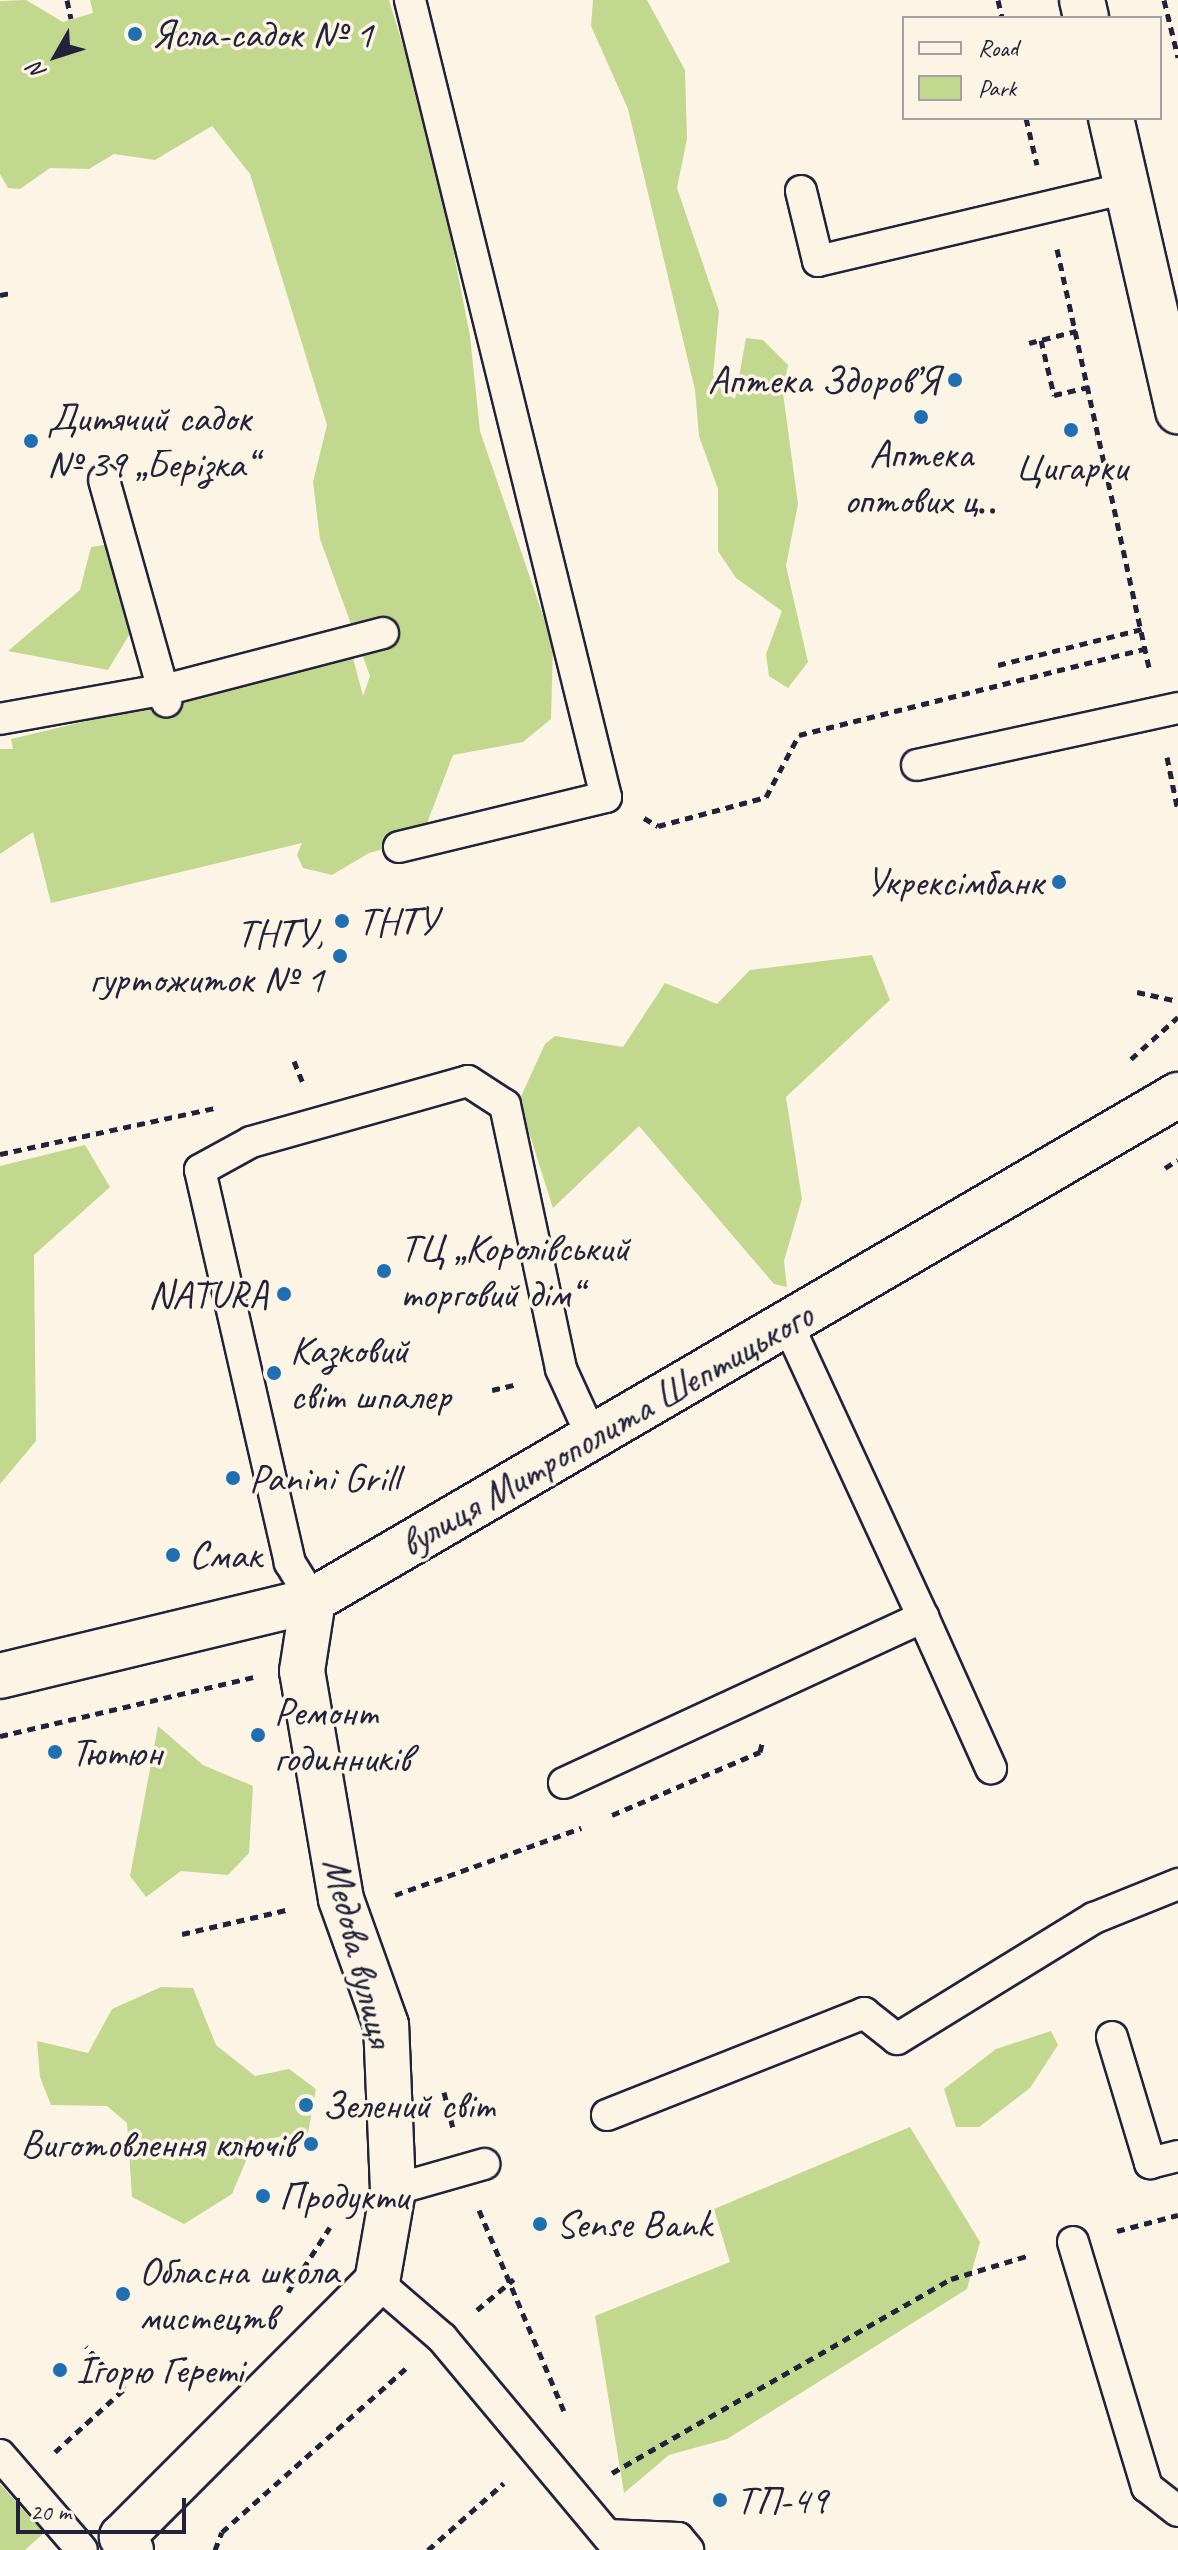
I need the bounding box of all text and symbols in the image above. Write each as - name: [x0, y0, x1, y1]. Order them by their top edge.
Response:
- place label: Ясла-садок № 1: [151, 10, 373, 58]
- north arrow: [16, 16, 96, 96]
- legend: [902, 16, 1162, 120]
- marker: Ясла-садок № 1: [126, 25, 144, 43]
- text: Road: [978, 33, 1018, 63]
- text: N: [22, 57, 53, 85]
- text: Park: [978, 73, 1016, 103]
- place label: Аптека Здоров’Я: [708, 356, 939, 404]
- marker: Аптека Здоров’Я: [946, 371, 964, 389]
- place label: Дитячий садок № 39 „Берізка“: [47, 394, 256, 488]
- marker: Аптека оптових ц‥: [912, 408, 930, 426]
- marker: Цигарки: [1062, 421, 1080, 439]
- place label: Аптека оптових ц‥: [843, 430, 999, 524]
- marker: Дитячий садок № 39 „Берізка“: [22, 432, 40, 450]
- place label: Цигарки: [1015, 443, 1127, 491]
- place label: Укрексімбанк: [866, 858, 1043, 906]
- marker: Укрексімбанк: [1050, 873, 1068, 891]
- place label: ТНТУ: [358, 897, 438, 945]
- place label: ТНТУ, гуртожиток № 1: [89, 909, 324, 1003]
- marker: ТНТУ: [333, 912, 351, 930]
- marker: ТНТУ, гуртожиток № 1: [331, 947, 349, 965]
- place label: ТЦ „Королівський торговий дім“: [400, 1224, 629, 1318]
- marker: ТЦ „Королівський торговий дім“: [375, 1262, 393, 1280]
- place label: NATURA: [148, 1270, 268, 1318]
- marker: NATURA: [275, 1285, 293, 1303]
- street label: вулиця Митрополита Шептицького: [387, 1289, 825, 1569]
- place label: Казковий світ шпалер: [290, 1326, 453, 1420]
- marker: Казковий світ шпалер: [265, 1364, 283, 1382]
- place label: Panini Grill: [249, 1454, 399, 1502]
- marker: Panini Grill: [224, 1469, 242, 1487]
- place label: Смак: [189, 1531, 261, 1579]
- marker: Смак: [164, 1546, 182, 1564]
- place label: Ремонт годинників: [274, 1688, 410, 1782]
- marker: Ремонт годинників: [249, 1726, 267, 1744]
- place label: Тютюн: [71, 1728, 162, 1776]
- marker: Тютюн: [46, 1743, 64, 1761]
- street label: Медова вулиця: [313, 1853, 405, 2051]
- place label: Зелений світ: [322, 2081, 494, 2129]
- marker: Зелений світ: [297, 2096, 315, 2114]
- place label: Виготовлення ключів: [22, 2120, 295, 2168]
- marker: Виготовлення ключів: [302, 2135, 320, 2153]
- place label: Продукти: [279, 2172, 408, 2220]
- marker: Продукти: [254, 2187, 272, 2205]
- place label: Sense Bank: [556, 2200, 713, 2248]
- marker: Sense Bank: [531, 2215, 549, 2233]
- place label: Обласна школа мистецтв: [139, 2247, 338, 2341]
- marker: Обласна школа мистецтв: [114, 2285, 132, 2303]
- place label: Ігорю Гереті: [76, 2346, 247, 2394]
- marker: Ігорю Гереті: [51, 2361, 69, 2379]
- place label: ТП-49: [736, 2476, 827, 2524]
- scale bar: [20, 2482, 190, 2532]
- marker: ТП-49: [711, 2491, 729, 2509]
- text: 20 m: [30, 2497, 71, 2527]

